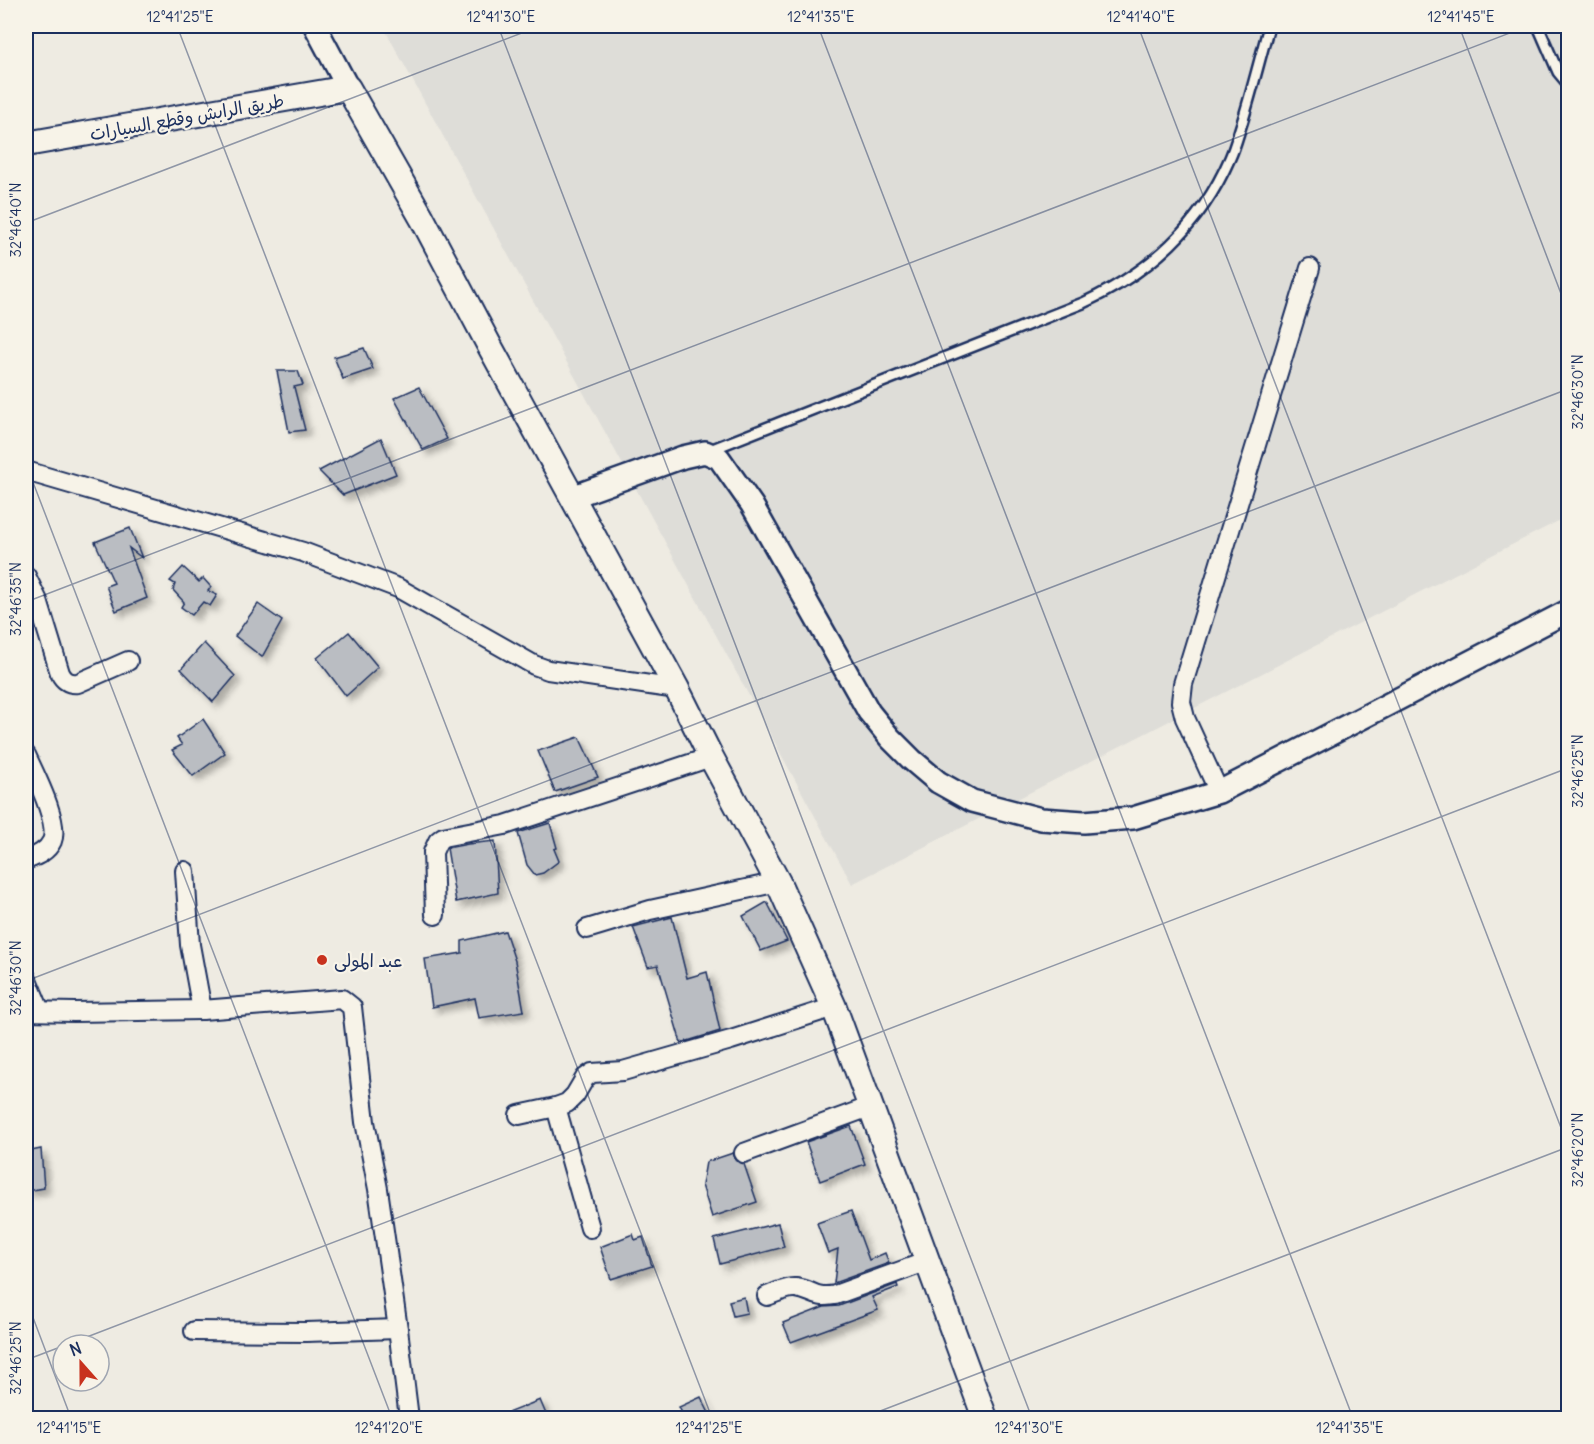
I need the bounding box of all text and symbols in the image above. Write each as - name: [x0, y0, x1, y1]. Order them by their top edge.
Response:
- text: 12°41'25"E: [147, 7, 214, 26]
- text: 12°41'30"E: [467, 7, 535, 26]
- text: 12°41'35"E: [787, 7, 855, 26]
- text: 12°41'40"E: [1107, 7, 1175, 26]
- text: 12°41'45"E: [1427, 7, 1495, 26]
- street label: طريق الرابش وقطع السيارات: [88, 89, 286, 147]
- text: 32°46'40"N: [6, 182, 25, 258]
- text: 32°46'30"N: [1568, 354, 1587, 430]
- text: 32°46'35"N: [6, 562, 25, 636]
- text: 32°46'25"N: [1568, 734, 1587, 808]
- text: 32°46'30"N: [6, 940, 25, 1016]
- place label: عبد المولى: [334, 949, 402, 972]
- marker: عبد المولى: [315, 953, 329, 967]
- text: 32°46'20"N: [1568, 1112, 1587, 1188]
- text: 32°46'25"N: [6, 1321, 25, 1395]
- north arrow: [51, 1333, 111, 1393]
- text: N: [67, 1338, 84, 1360]
- text: 12°41'15"E: [37, 1418, 102, 1437]
- text: 12°41'20"E: [355, 1418, 423, 1437]
- text: 12°41'25"E: [676, 1418, 743, 1437]
- text: 12°41'30"E: [995, 1418, 1063, 1437]
- text: 12°41'35"E: [1316, 1418, 1384, 1437]

